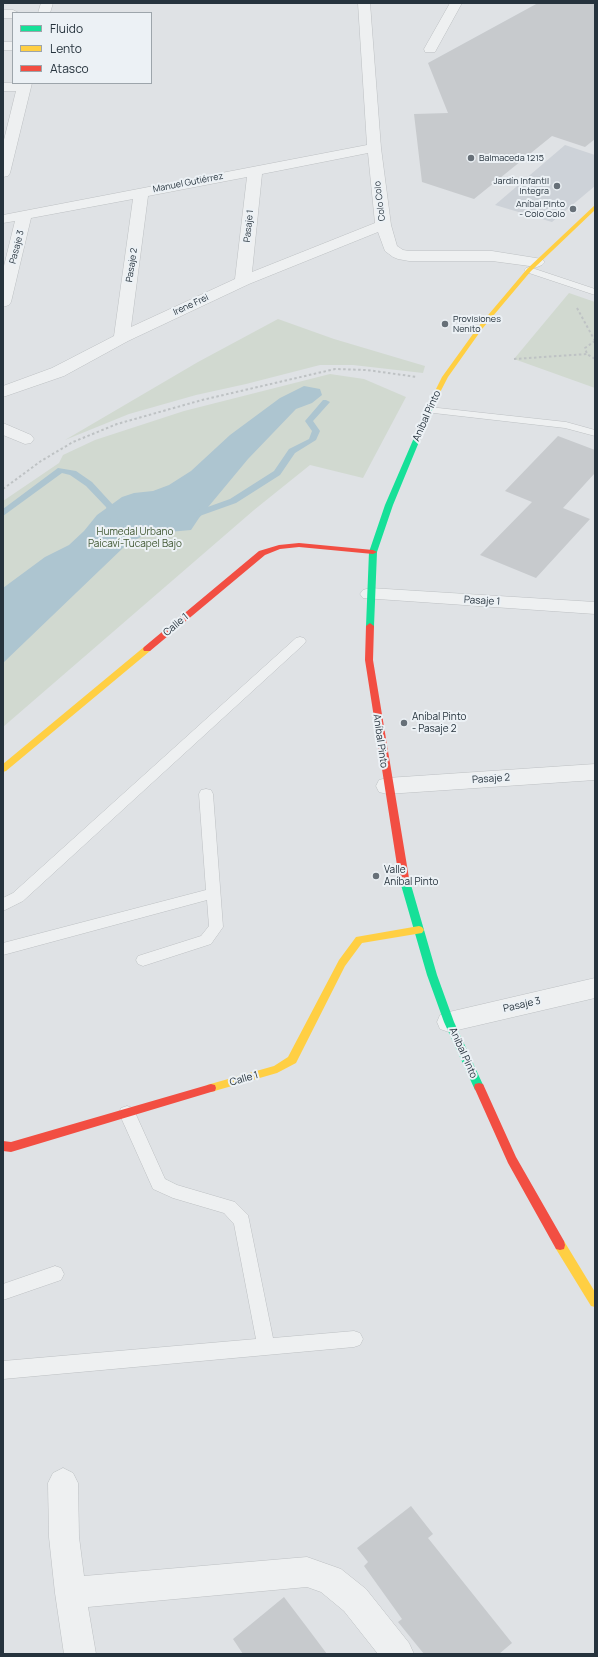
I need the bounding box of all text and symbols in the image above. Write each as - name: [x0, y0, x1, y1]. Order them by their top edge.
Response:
- legend: [12, 12, 152, 84]
- text: Fluido: [50, 20, 83, 37]
- text: Lento: [50, 40, 82, 57]
- text: Atasco: [50, 60, 89, 77]
- marker: Balmaceda 1215: [466, 153, 476, 163]
- place label: Balmaceda 1215: [479, 153, 544, 163]
- street label: Manuel Gutiérrez: [152, 171, 224, 195]
- place label: Jardín Infantil Integra: [493, 176, 549, 197]
- street label: Colo Colo: [372, 180, 388, 222]
- marker: Jardín Infantil Integra: [552, 181, 562, 191]
- place label: Aníbal Pinto - Colo Colo: [516, 199, 565, 220]
- marker: Aníbal Pinto - Colo Colo: [568, 204, 578, 214]
- street label: Pasaje 1: [242, 209, 256, 243]
- street label: Pasaje 3: [8, 229, 26, 265]
- street label: Pasaje 2: [124, 247, 140, 283]
- street label: Irene Frei: [172, 292, 210, 318]
- place label: Provisiones Nenito: [453, 314, 501, 335]
- marker: Provisiones Nenito: [440, 319, 450, 329]
- street label: Aníbal Pinto: [410, 389, 444, 443]
- park label: Humedal Urbano Paicaví-Tucapel Bajo: [88, 526, 182, 550]
- street label: Pasaje 1: [464, 594, 500, 608]
- street label: Calle 1: [161, 611, 191, 639]
- place label: Aníbal Pinto - Pasaje 2: [412, 711, 466, 734]
- street label: Aníbal Pinto: [370, 713, 390, 769]
- marker: Aníbal Pinto - Pasaje 2: [399, 718, 409, 728]
- street label: Pasaje 2: [472, 772, 510, 786]
- place label: Valle Aníbal Pinto: [384, 864, 438, 888]
- marker: Valle Aníbal Pinto: [371, 871, 381, 881]
- street label: Pasaje 3: [502, 995, 542, 1015]
- street label: Aníbal Pinto: [446, 1026, 480, 1080]
- street label: Calle 1: [228, 1069, 260, 1089]

